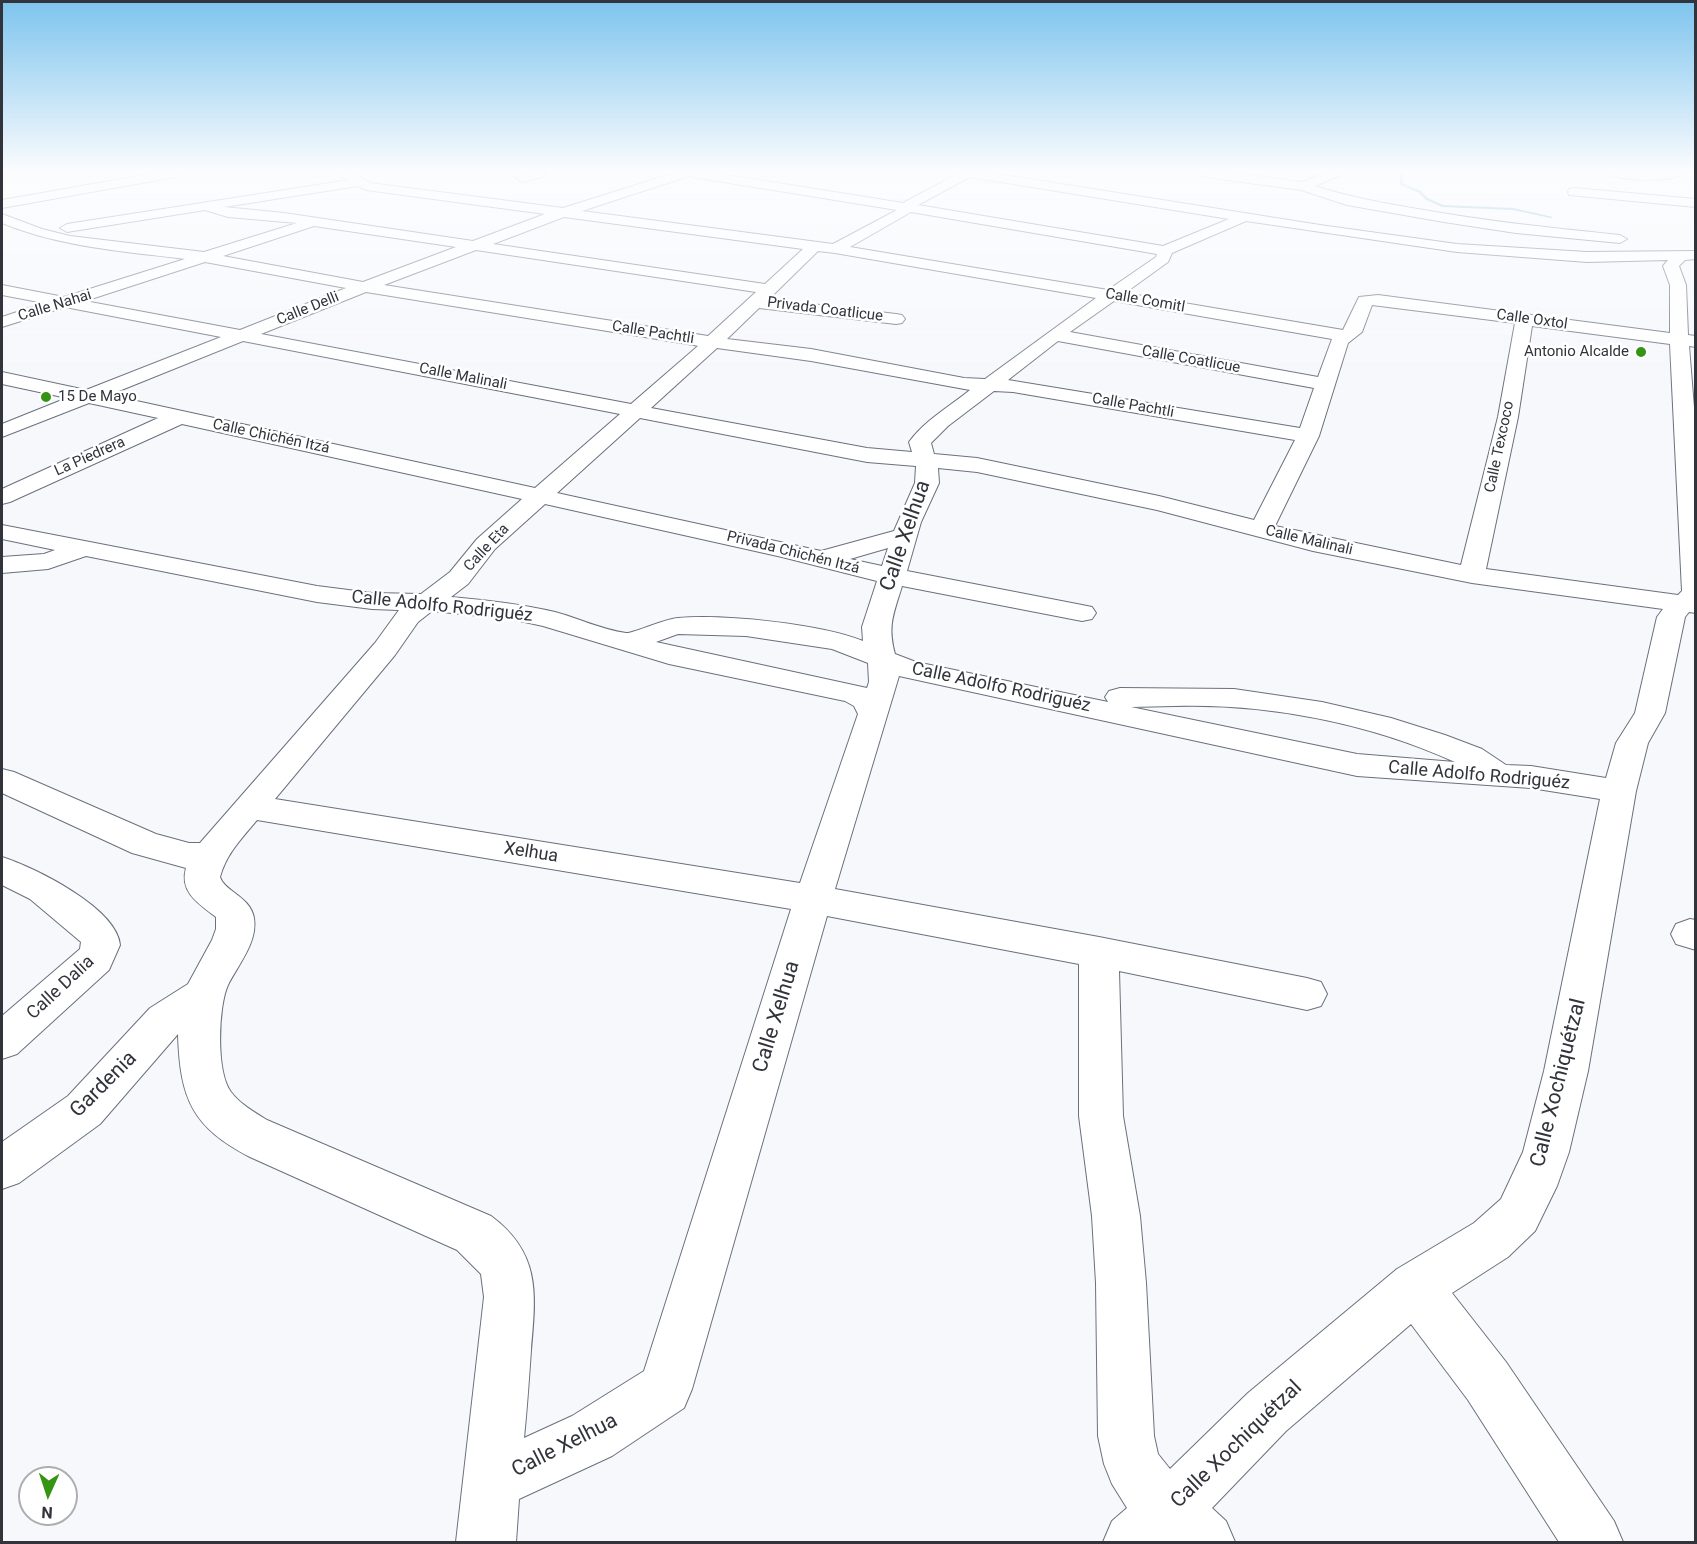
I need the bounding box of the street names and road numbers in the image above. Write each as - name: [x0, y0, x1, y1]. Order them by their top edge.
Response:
- street label: Calle Comitl: [1104, 285, 1186, 317]
- street label: Calle Nahai: [16, 286, 94, 326]
- street label: Calle Delli: [274, 288, 342, 330]
- street label: Privada Coatlicue: [766, 294, 884, 326]
- street label: Calle Oxtol: [1495, 306, 1569, 334]
- street label: Calle Pachtli: [611, 318, 695, 348]
- street label: Calle Coatlicue: [1140, 342, 1242, 378]
- street label: Calle Malinali: [418, 360, 508, 394]
- street label: Calle Pachtli: [1091, 390, 1175, 422]
- street label: Calle Texcoco: [1482, 400, 1518, 494]
- street label: Calle Chichén Itzá: [211, 416, 331, 458]
- street label: La Piedrera: [52, 433, 128, 481]
- street label: Calle Xelhua: [875, 477, 937, 595]
- street label: Calle Eta: [460, 520, 514, 576]
- street label: Calle Malinali: [1264, 522, 1354, 560]
- street label: Privada Chichén Itzá: [725, 528, 861, 578]
- street label: Calle Adolfo Rodriguéz: [350, 587, 534, 627]
- street label: Calle Adolfo Rodriguéz: [910, 658, 1092, 718]
- street label: Calle Adolfo Rodriguéz: [1387, 757, 1571, 795]
- street label: Xelhua: [502, 838, 560, 868]
- street label: Calle Dalia: [23, 951, 99, 1025]
- street label: Calle Xelhua: [748, 958, 806, 1076]
- street label: Calle Xochiquétzal: [1526, 996, 1592, 1170]
- street label: Gardenia: [65, 1046, 143, 1124]
- street label: Calle Xochiquétzal: [1166, 1376, 1308, 1514]
- street label: Calle Xelhua: [508, 1409, 622, 1483]

